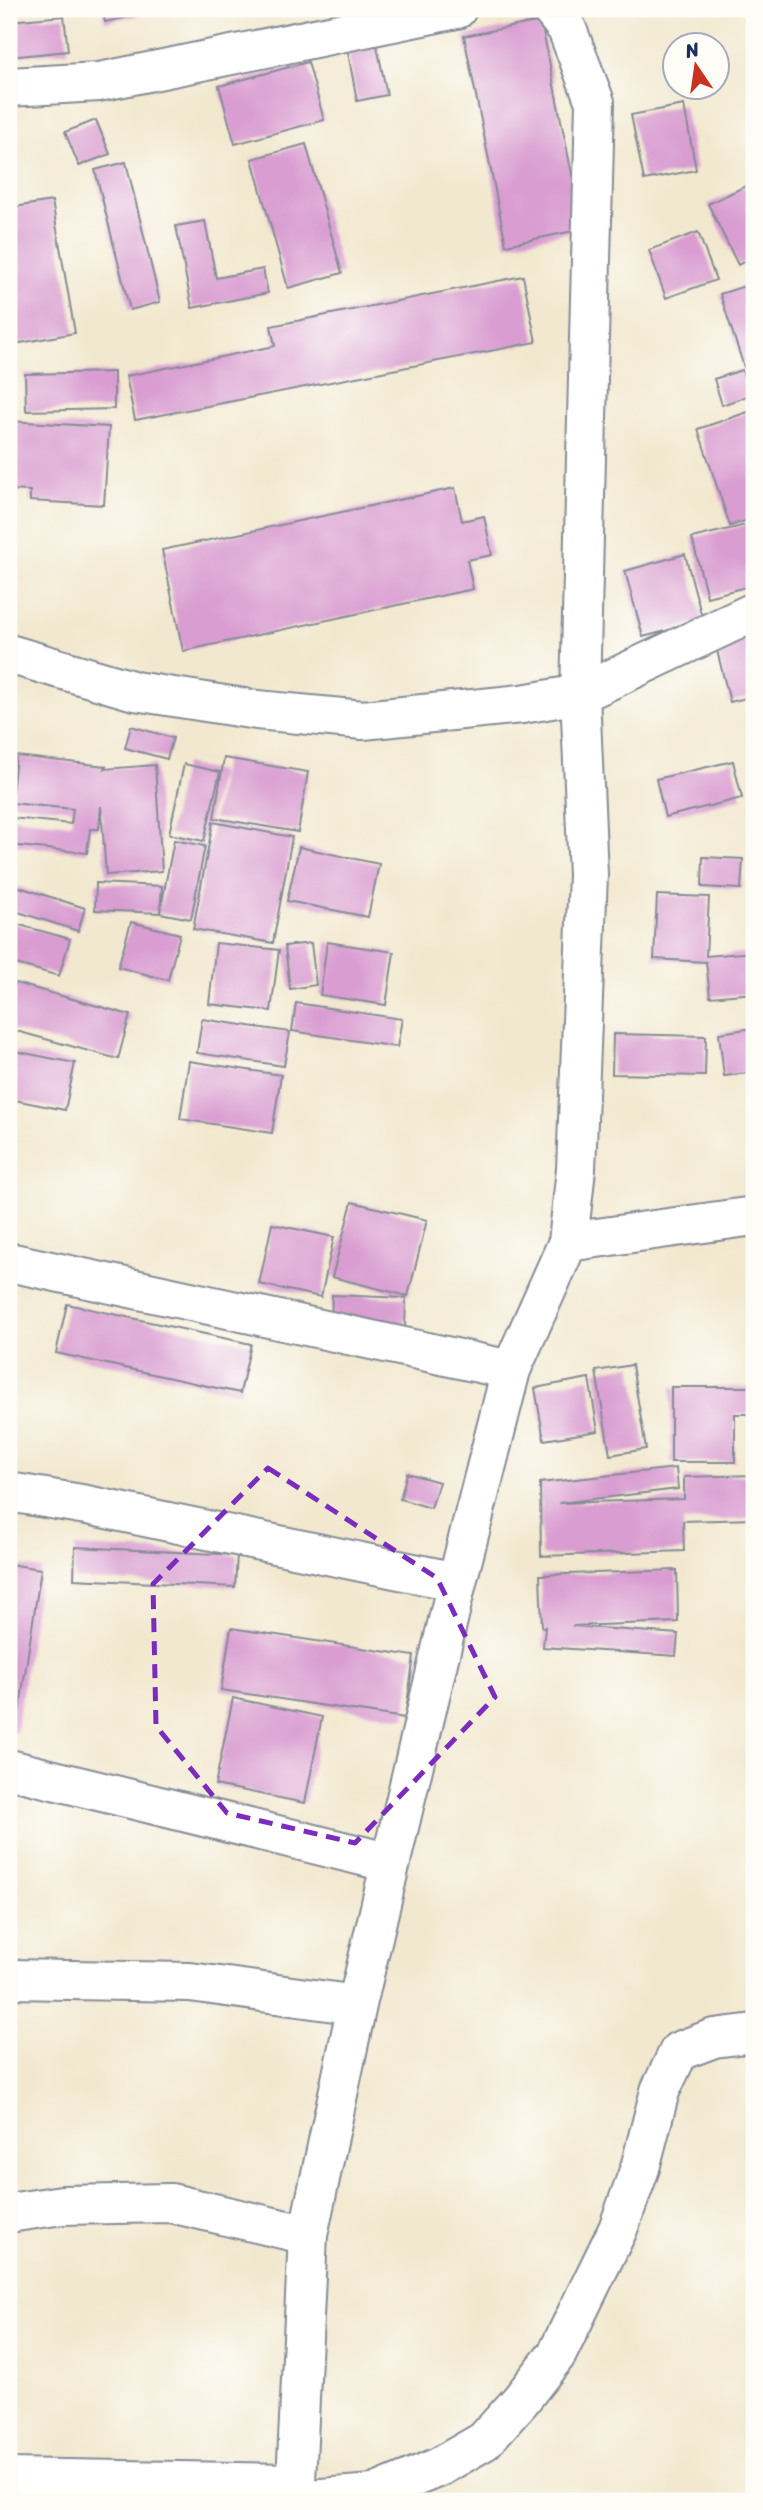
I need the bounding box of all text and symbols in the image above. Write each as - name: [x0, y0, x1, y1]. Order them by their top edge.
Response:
- north arrow: [662, 32, 732, 102]
- text: N: [681, 32, 703, 68]

